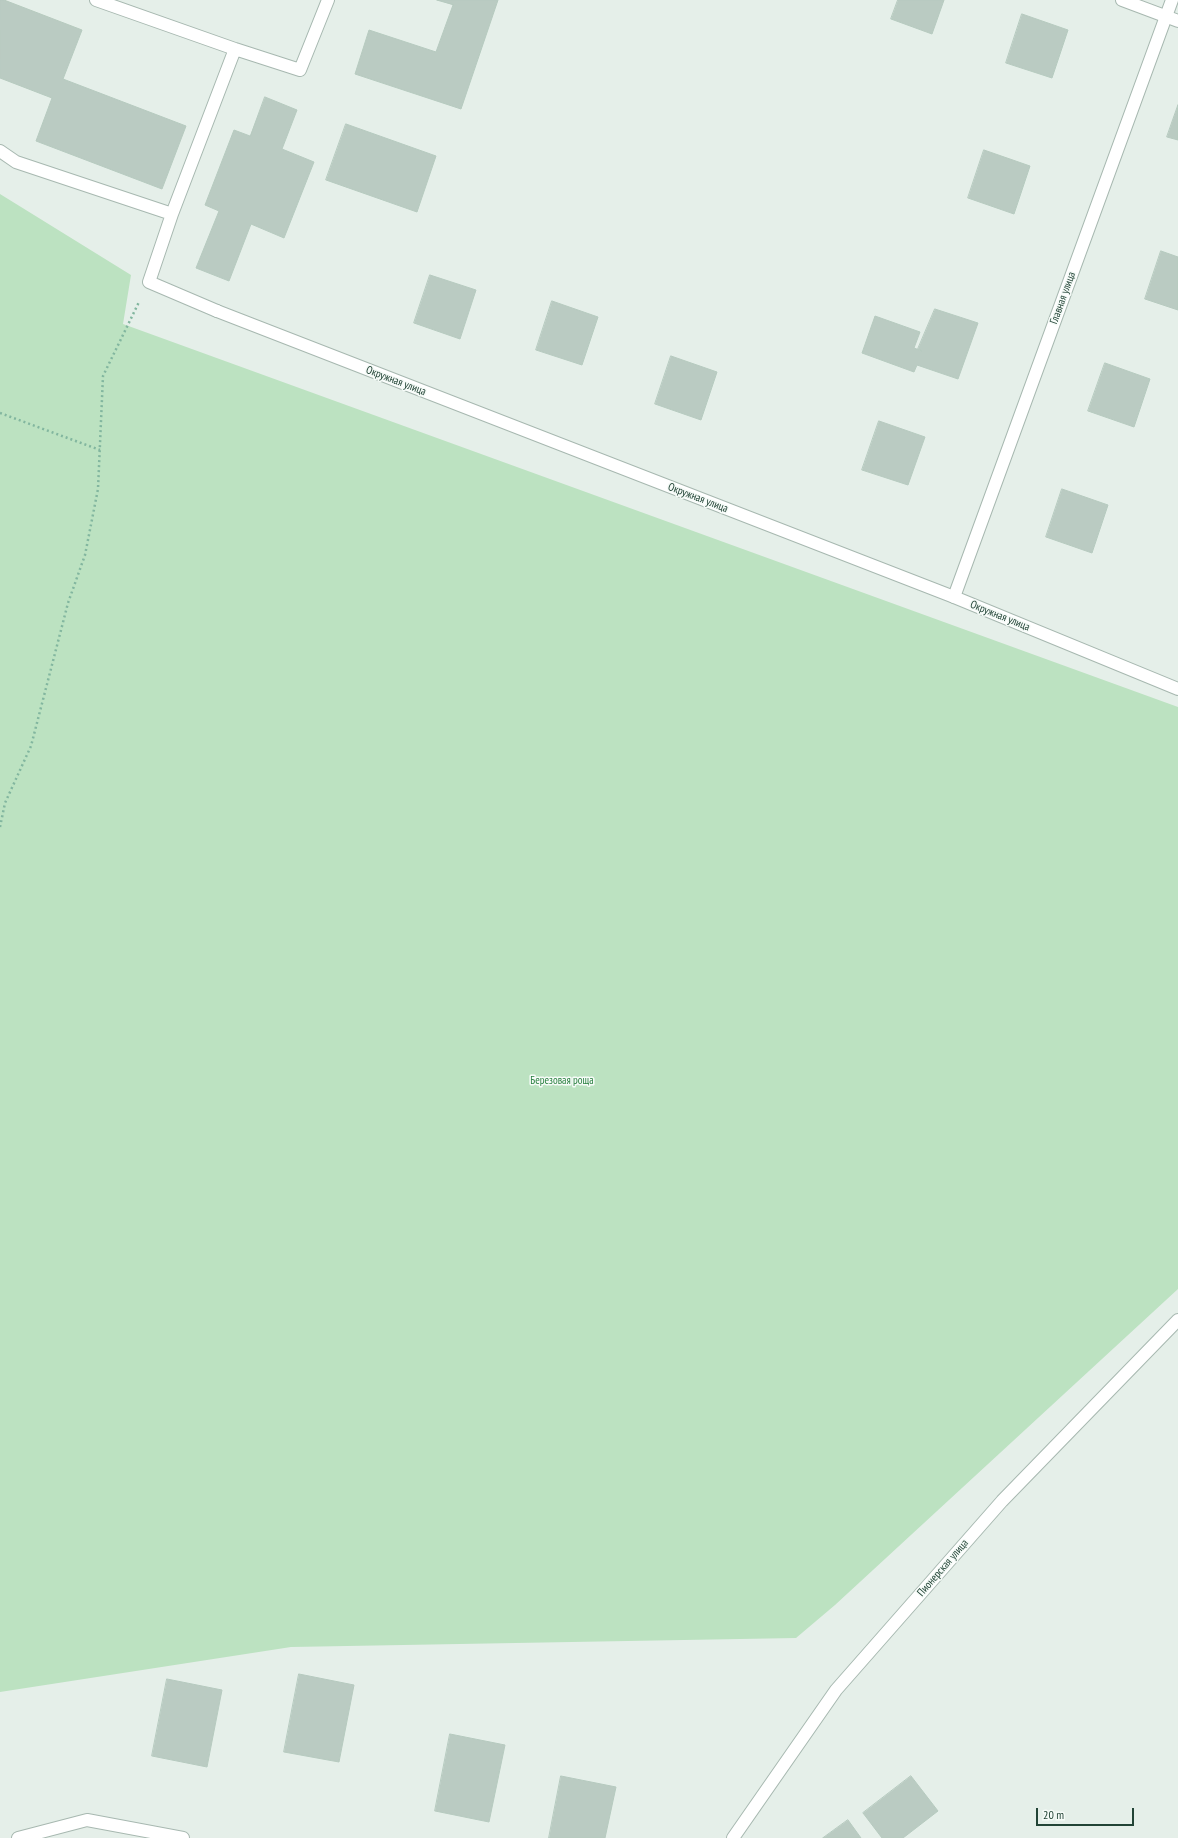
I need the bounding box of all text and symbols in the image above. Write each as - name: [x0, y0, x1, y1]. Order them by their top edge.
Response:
- street label: Главная улица: [1047, 270, 1079, 326]
- street label: Окружная улица: [364, 363, 428, 399]
- street label: Окружная улица: [666, 480, 730, 516]
- street label: Окружная улица: [968, 598, 1032, 634]
- park label: Березовая роща: [530, 1074, 594, 1088]
- street label: Пионерская улица: [915, 1537, 971, 1599]
- scale bar: [1038, 1800, 1136, 1826]
- text: 20 m: [1043, 1807, 1064, 1822]

